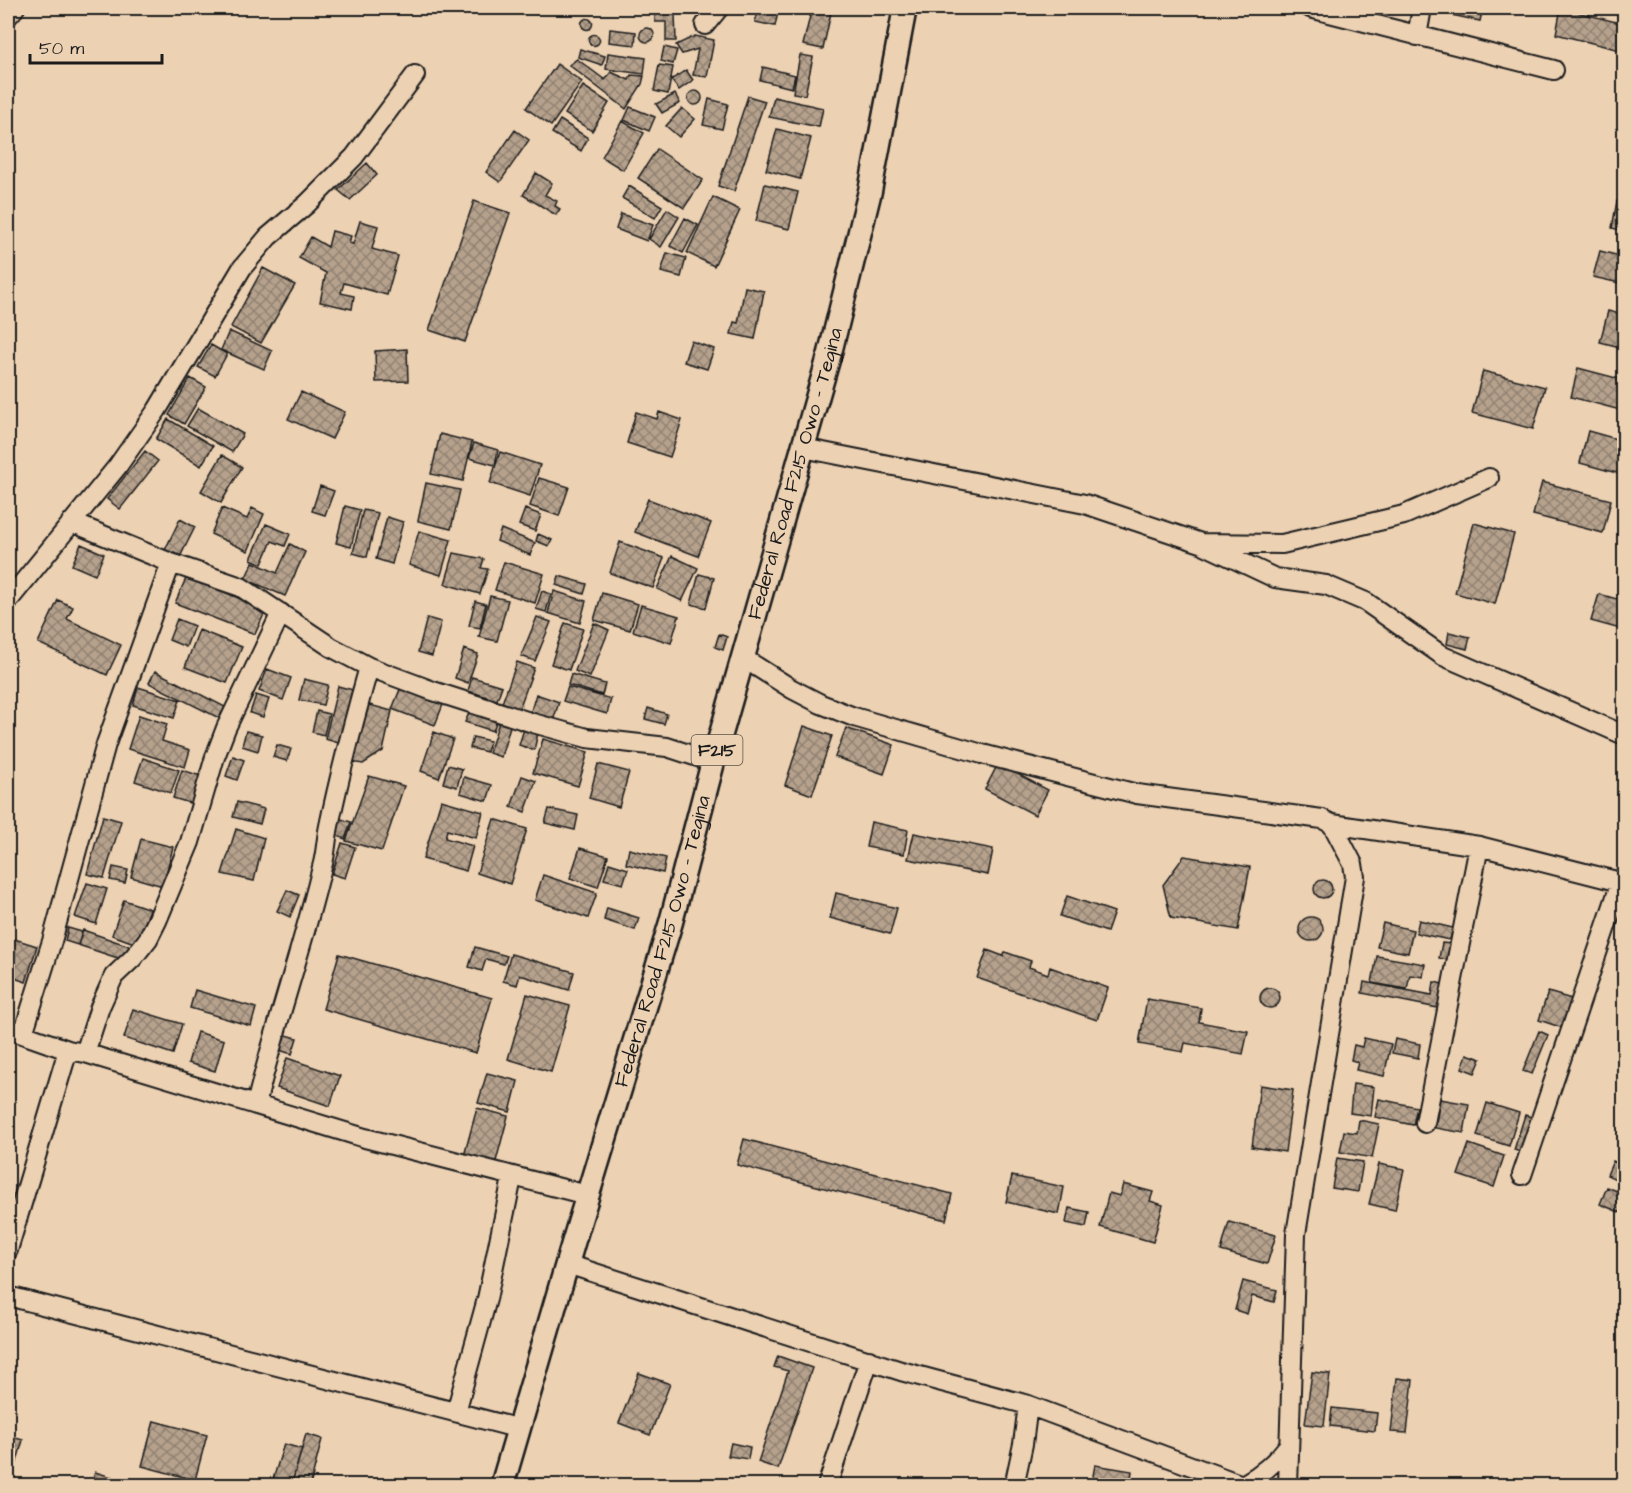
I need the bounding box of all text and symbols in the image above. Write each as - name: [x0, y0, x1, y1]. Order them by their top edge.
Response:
- scale bar: [30, 27, 162, 65]
- text: 50 m: [39, 36, 84, 61]
- street label: Federal Road F215 Owo - Tegina: [740, 325, 850, 623]
- road number: F215: [692, 735, 742, 765]
- street label: Federal Road F215 Owo - Tegina: [607, 792, 718, 1090]

